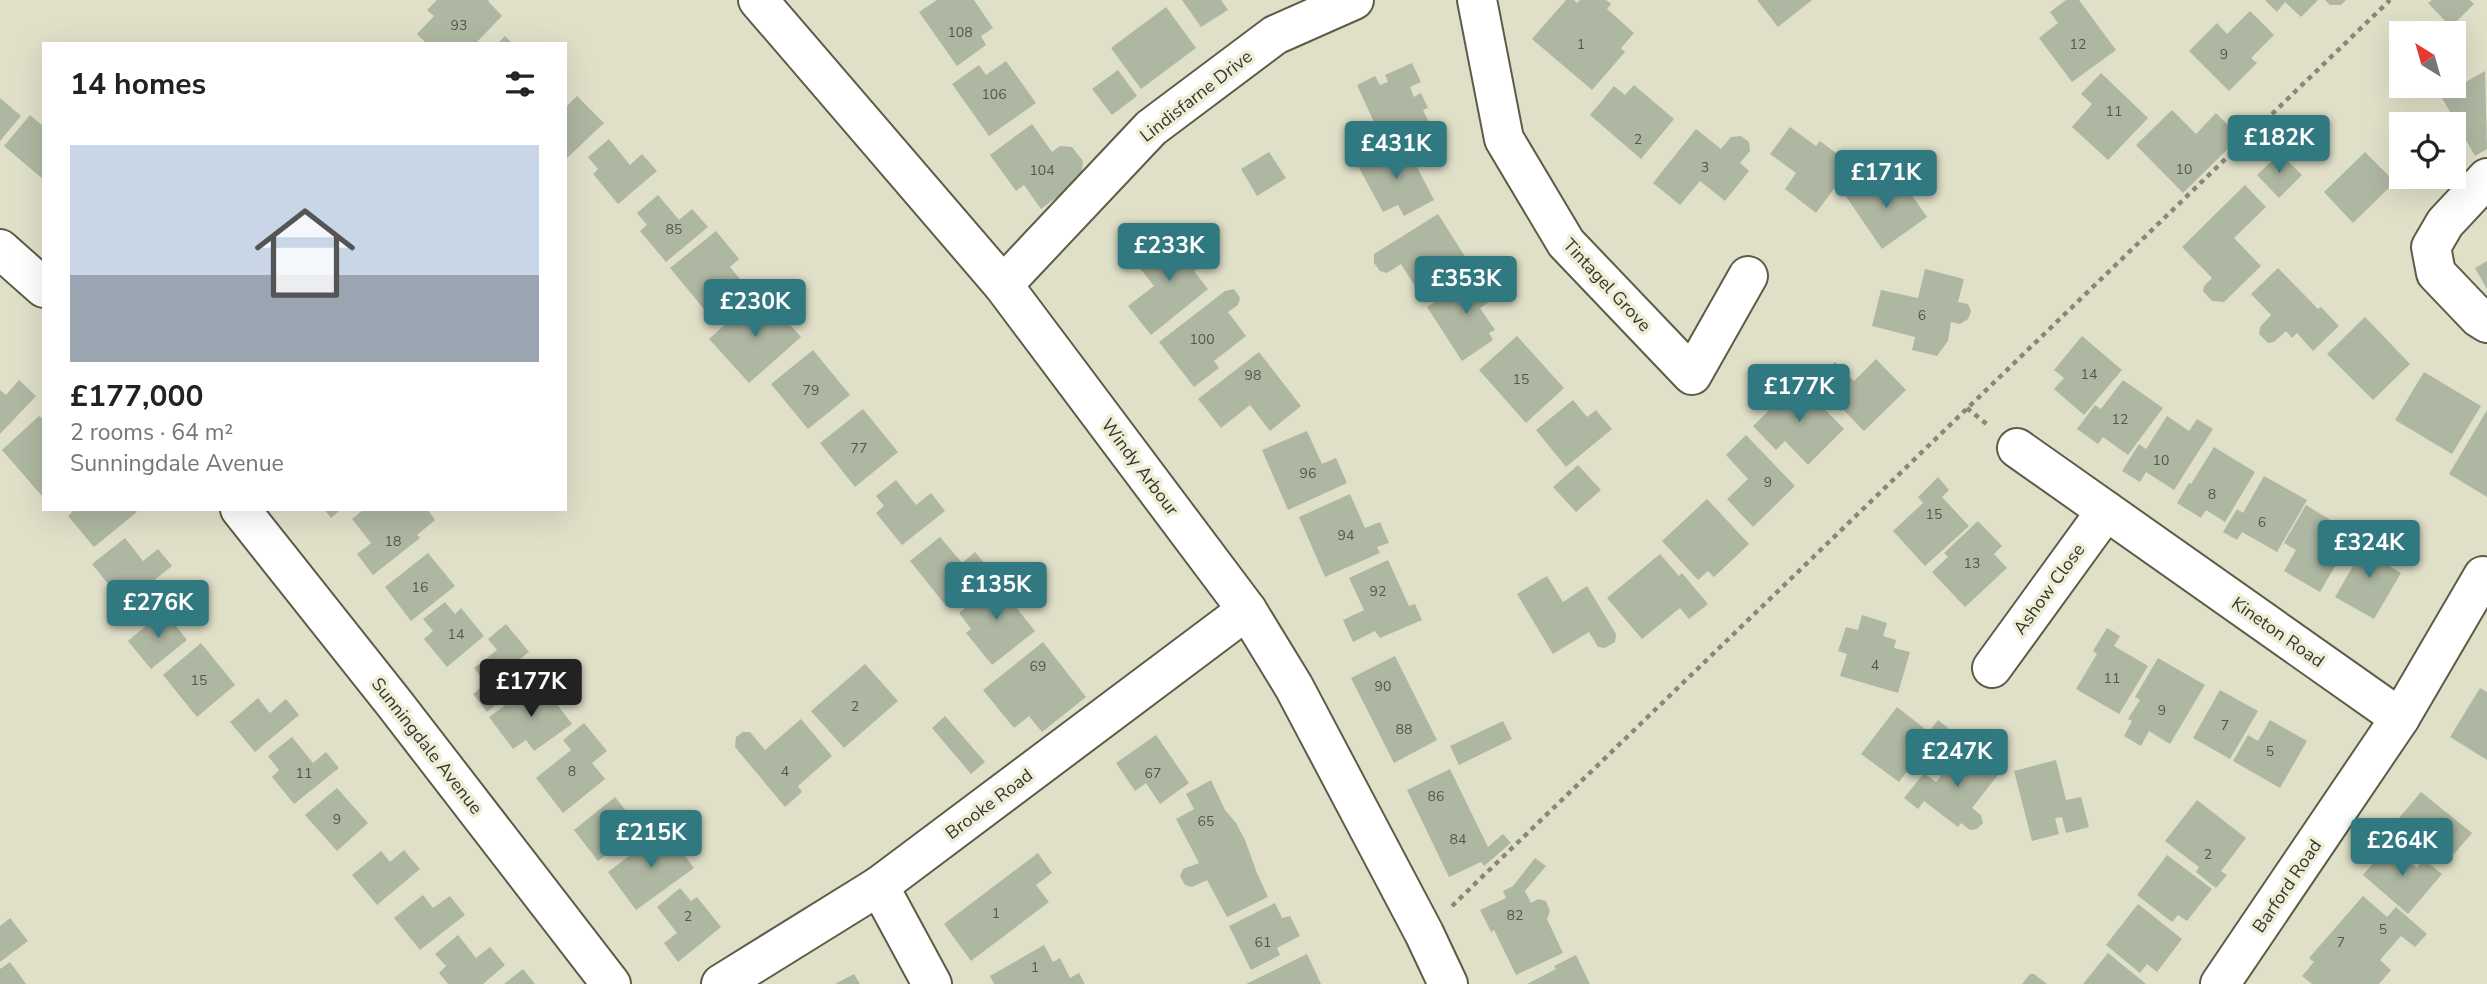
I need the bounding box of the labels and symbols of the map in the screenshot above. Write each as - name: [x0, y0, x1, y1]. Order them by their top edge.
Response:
- house number: 93: [451, 16, 467, 35]
- north arrow: [2389, 21, 2466, 98]
- house number: 108: [947, 23, 973, 42]
- house number: 1: [1577, 35, 1585, 54]
- house number: 12: [2070, 35, 2086, 54]
- street label: Lindisfarne Drive: [1135, 45, 1257, 147]
- house number: 9: [2220, 45, 2228, 64]
- house number: 106: [981, 85, 1007, 104]
- house number: 11: [2106, 102, 2122, 121]
- pin: £182K: [2230, 116, 2328, 175]
- pin: £431K: [1347, 122, 1445, 181]
- house number: 2: [1634, 130, 1642, 149]
- pin: £171K: [1837, 150, 1935, 210]
- house number: 3: [1701, 158, 1709, 177]
- house number: 10: [2176, 160, 2192, 179]
- house number: 104: [1029, 161, 1055, 180]
- house number: 85: [666, 220, 682, 239]
- pin: £233K: [1120, 224, 1218, 283]
- street label: Tintagel Grove: [1558, 233, 1656, 337]
- pin: £353K: [1417, 256, 1515, 316]
- pin: £230K: [706, 280, 804, 339]
- house number: 6: [1918, 306, 1926, 325]
- house number: 100: [1189, 330, 1215, 349]
- pin: £177K: [1750, 364, 1848, 424]
- house number: 14: [2081, 365, 2097, 384]
- house number: 98: [1245, 366, 1261, 385]
- house number: 15: [1513, 370, 1529, 389]
- house number: 79: [803, 381, 819, 400]
- house number: 12: [2112, 410, 2128, 429]
- street label: Windy Arbour: [1096, 414, 1185, 521]
- house number: 77: [851, 439, 867, 458]
- house number: 10: [2153, 451, 2169, 470]
- house number: 96: [1300, 464, 1316, 483]
- house number: 9: [1764, 473, 1772, 492]
- house number: 8: [2208, 485, 2216, 504]
- house number: 15: [1926, 505, 1942, 524]
- house number: 6: [2258, 513, 2266, 532]
- pin: £324K: [2320, 520, 2418, 580]
- house number: 94: [1338, 526, 1354, 545]
- house number: 18: [385, 532, 401, 551]
- street label: Ashow Close: [2008, 539, 2090, 639]
- house number: 13: [1964, 554, 1980, 573]
- pin: £135K: [947, 562, 1045, 622]
- house number: 16: [412, 578, 428, 597]
- pin: £276K: [109, 580, 207, 640]
- house number: 92: [1370, 582, 1386, 601]
- street label: Kineton Road: [2227, 591, 2329, 673]
- house number: 14: [448, 625, 464, 644]
- house number: 4: [1871, 656, 1879, 675]
- house number: 69: [1030, 657, 1046, 676]
- pin: £177K: [482, 660, 580, 719]
- house number: 11: [2104, 669, 2120, 688]
- house number: 15: [191, 671, 207, 690]
- street label: Sunningdale Avenue: [366, 673, 488, 819]
- house number: 90: [1375, 677, 1391, 696]
- house number: 2: [851, 697, 859, 716]
- house number: 9: [2158, 701, 2166, 720]
- house number: 7: [2221, 716, 2229, 735]
- house number: 88: [1396, 720, 1412, 739]
- pin: £247K: [1908, 730, 2006, 789]
- house number: 5: [2266, 742, 2274, 761]
- house number: 8: [568, 762, 576, 781]
- house number: 4: [781, 762, 789, 781]
- street label: Brooke Road: [940, 763, 1038, 845]
- house number: 11: [296, 764, 312, 783]
- house number: 67: [1145, 764, 1161, 783]
- house number: 86: [1428, 787, 1444, 806]
- house number: 9: [333, 810, 341, 829]
- pin: £215K: [602, 810, 700, 870]
- house number: 65: [1198, 812, 1214, 831]
- pin: £264K: [2353, 818, 2451, 878]
- house number: 84: [1450, 830, 1466, 849]
- street label: Barford Road: [2247, 835, 2327, 937]
- house number: 2: [2204, 845, 2212, 864]
- house number: 1: [992, 904, 1000, 923]
- house number: 82: [1507, 906, 1523, 925]
- house number: 2: [684, 907, 692, 926]
- house number: 5: [2379, 920, 2387, 939]
- house number: 61: [1255, 933, 1271, 952]
- house number: 7: [2337, 933, 2345, 952]
- house number: 1: [1031, 958, 1039, 977]

